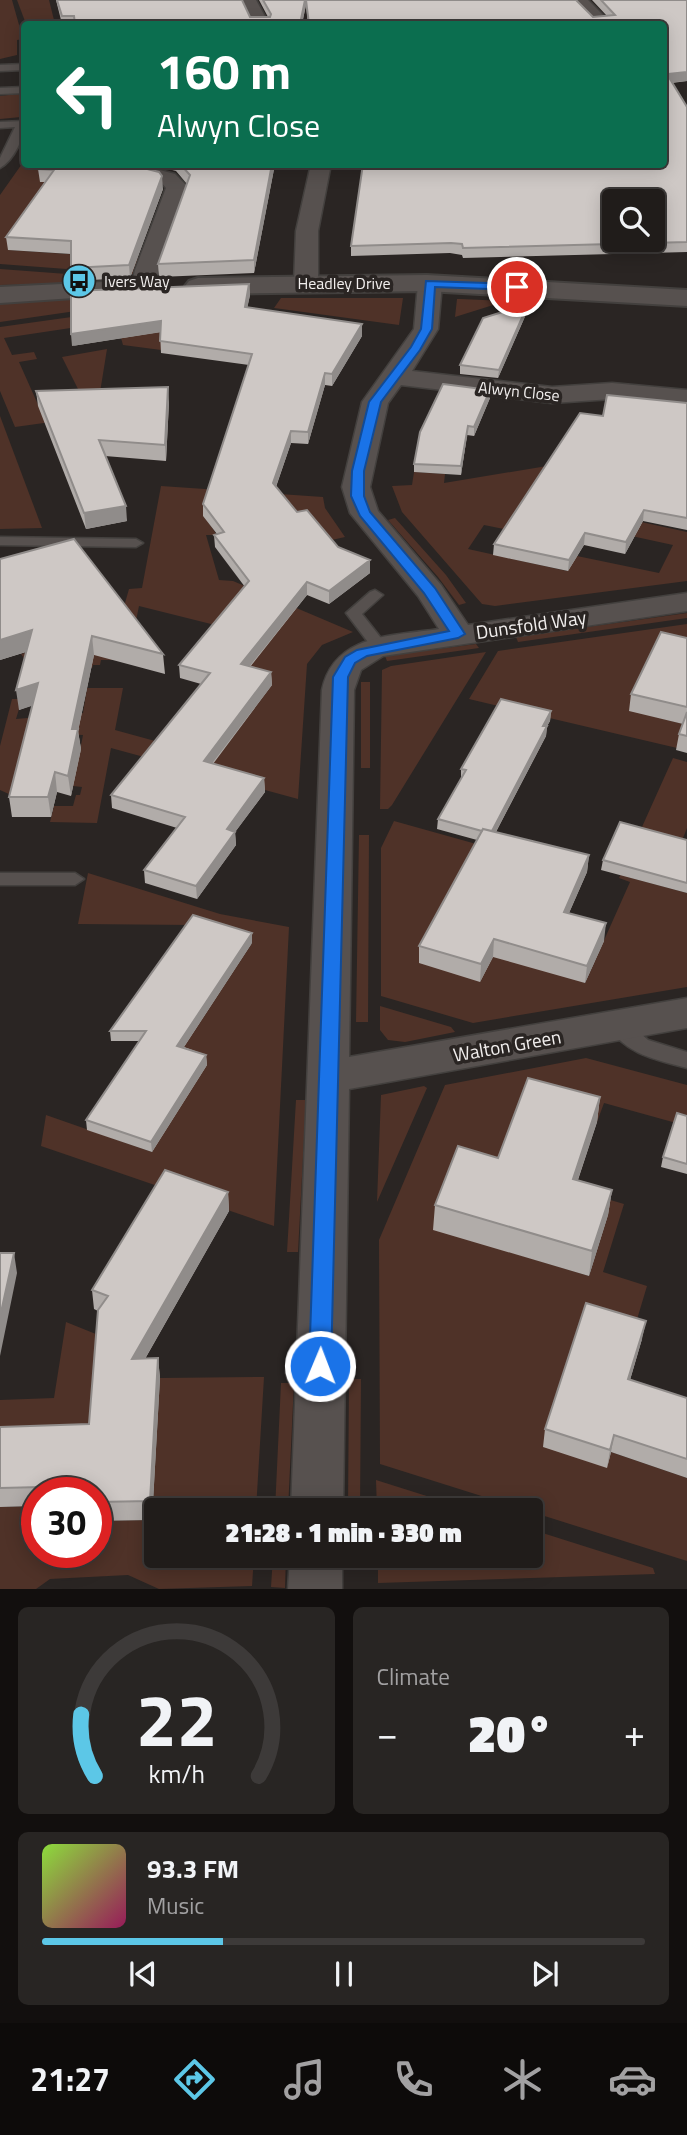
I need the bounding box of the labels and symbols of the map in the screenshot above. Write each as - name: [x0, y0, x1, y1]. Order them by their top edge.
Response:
- pin: [487, 257, 547, 317]
- bus stop icon: Ivers Way: [60, 262, 98, 300]
- place label: Ivers Way: [104, 269, 170, 293]
- street label: Headley Drive: [297, 271, 391, 295]
- street label: Alwyn Close: [477, 375, 561, 407]
- street label: Dunsfold Way: [474, 602, 588, 646]
- street label: Walton Green: [451, 1021, 563, 1069]
- position arrow: [283, 1329, 357, 1403]
- speed limit sign: 30: [21, 1477, 112, 1568]

